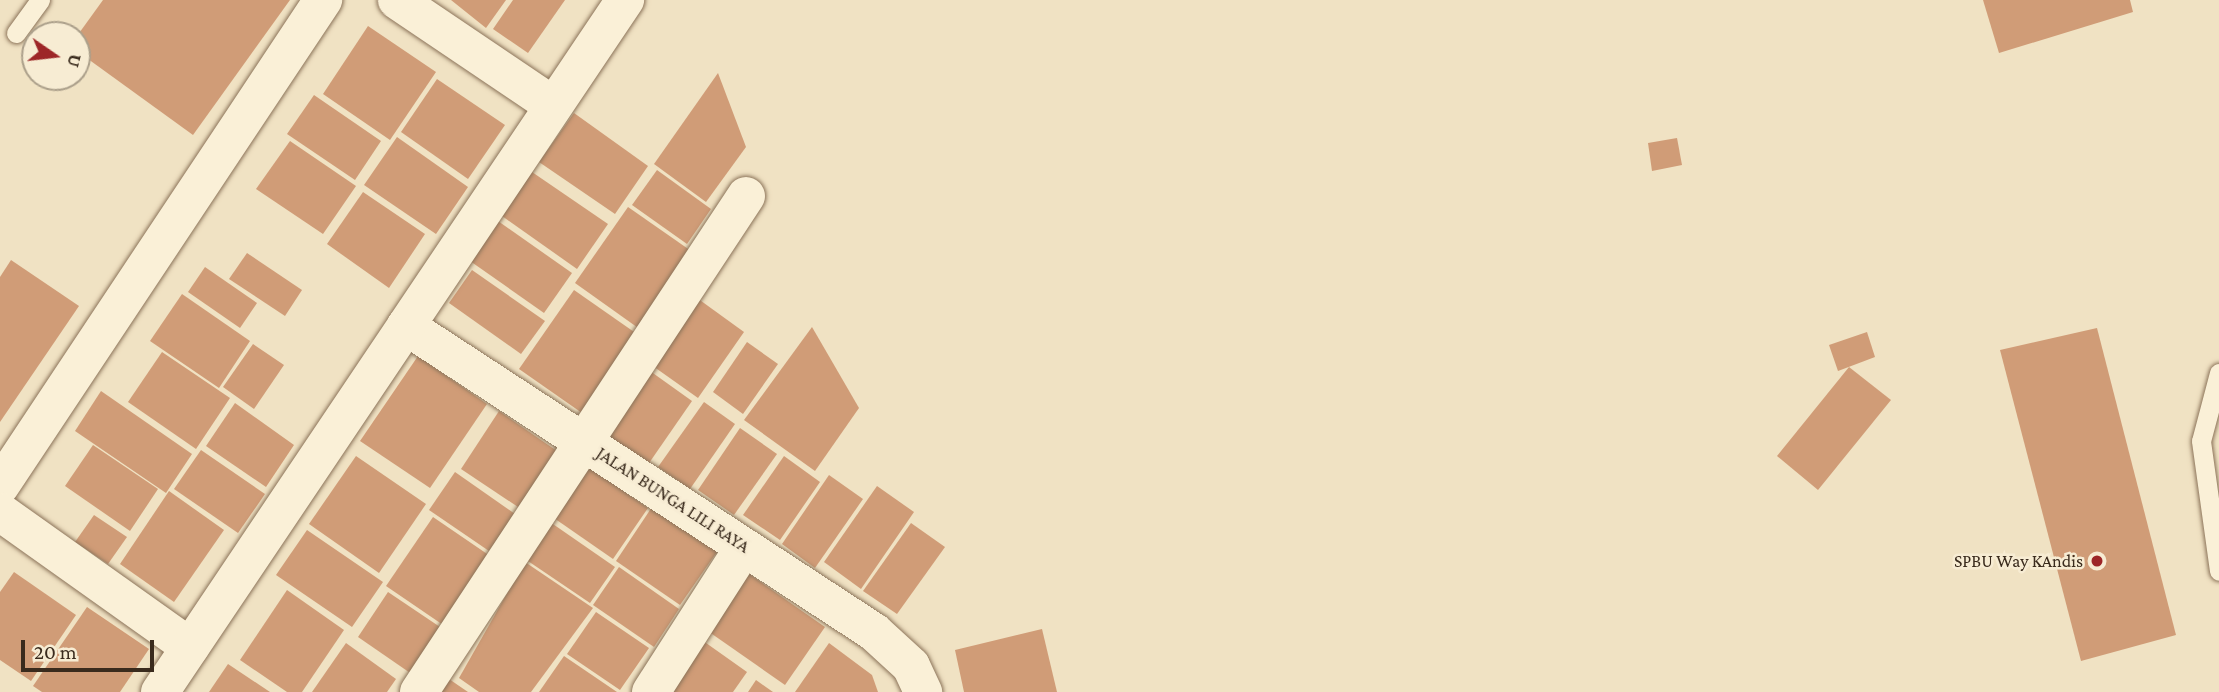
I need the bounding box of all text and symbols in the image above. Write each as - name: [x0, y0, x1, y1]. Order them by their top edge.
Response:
- north arrow: [21, 21, 91, 91]
- text: U: [63, 52, 87, 70]
- street label: JALAN BUNGA LILI RAYA: [592, 442, 754, 558]
- place label: SPBU Way KAndis: [1954, 550, 2083, 572]
- marker: SPBU Way KAndis: [2089, 553, 2105, 569]
- scale bar: [24, 626, 158, 670]
- text: 20 m: [34, 640, 77, 664]

